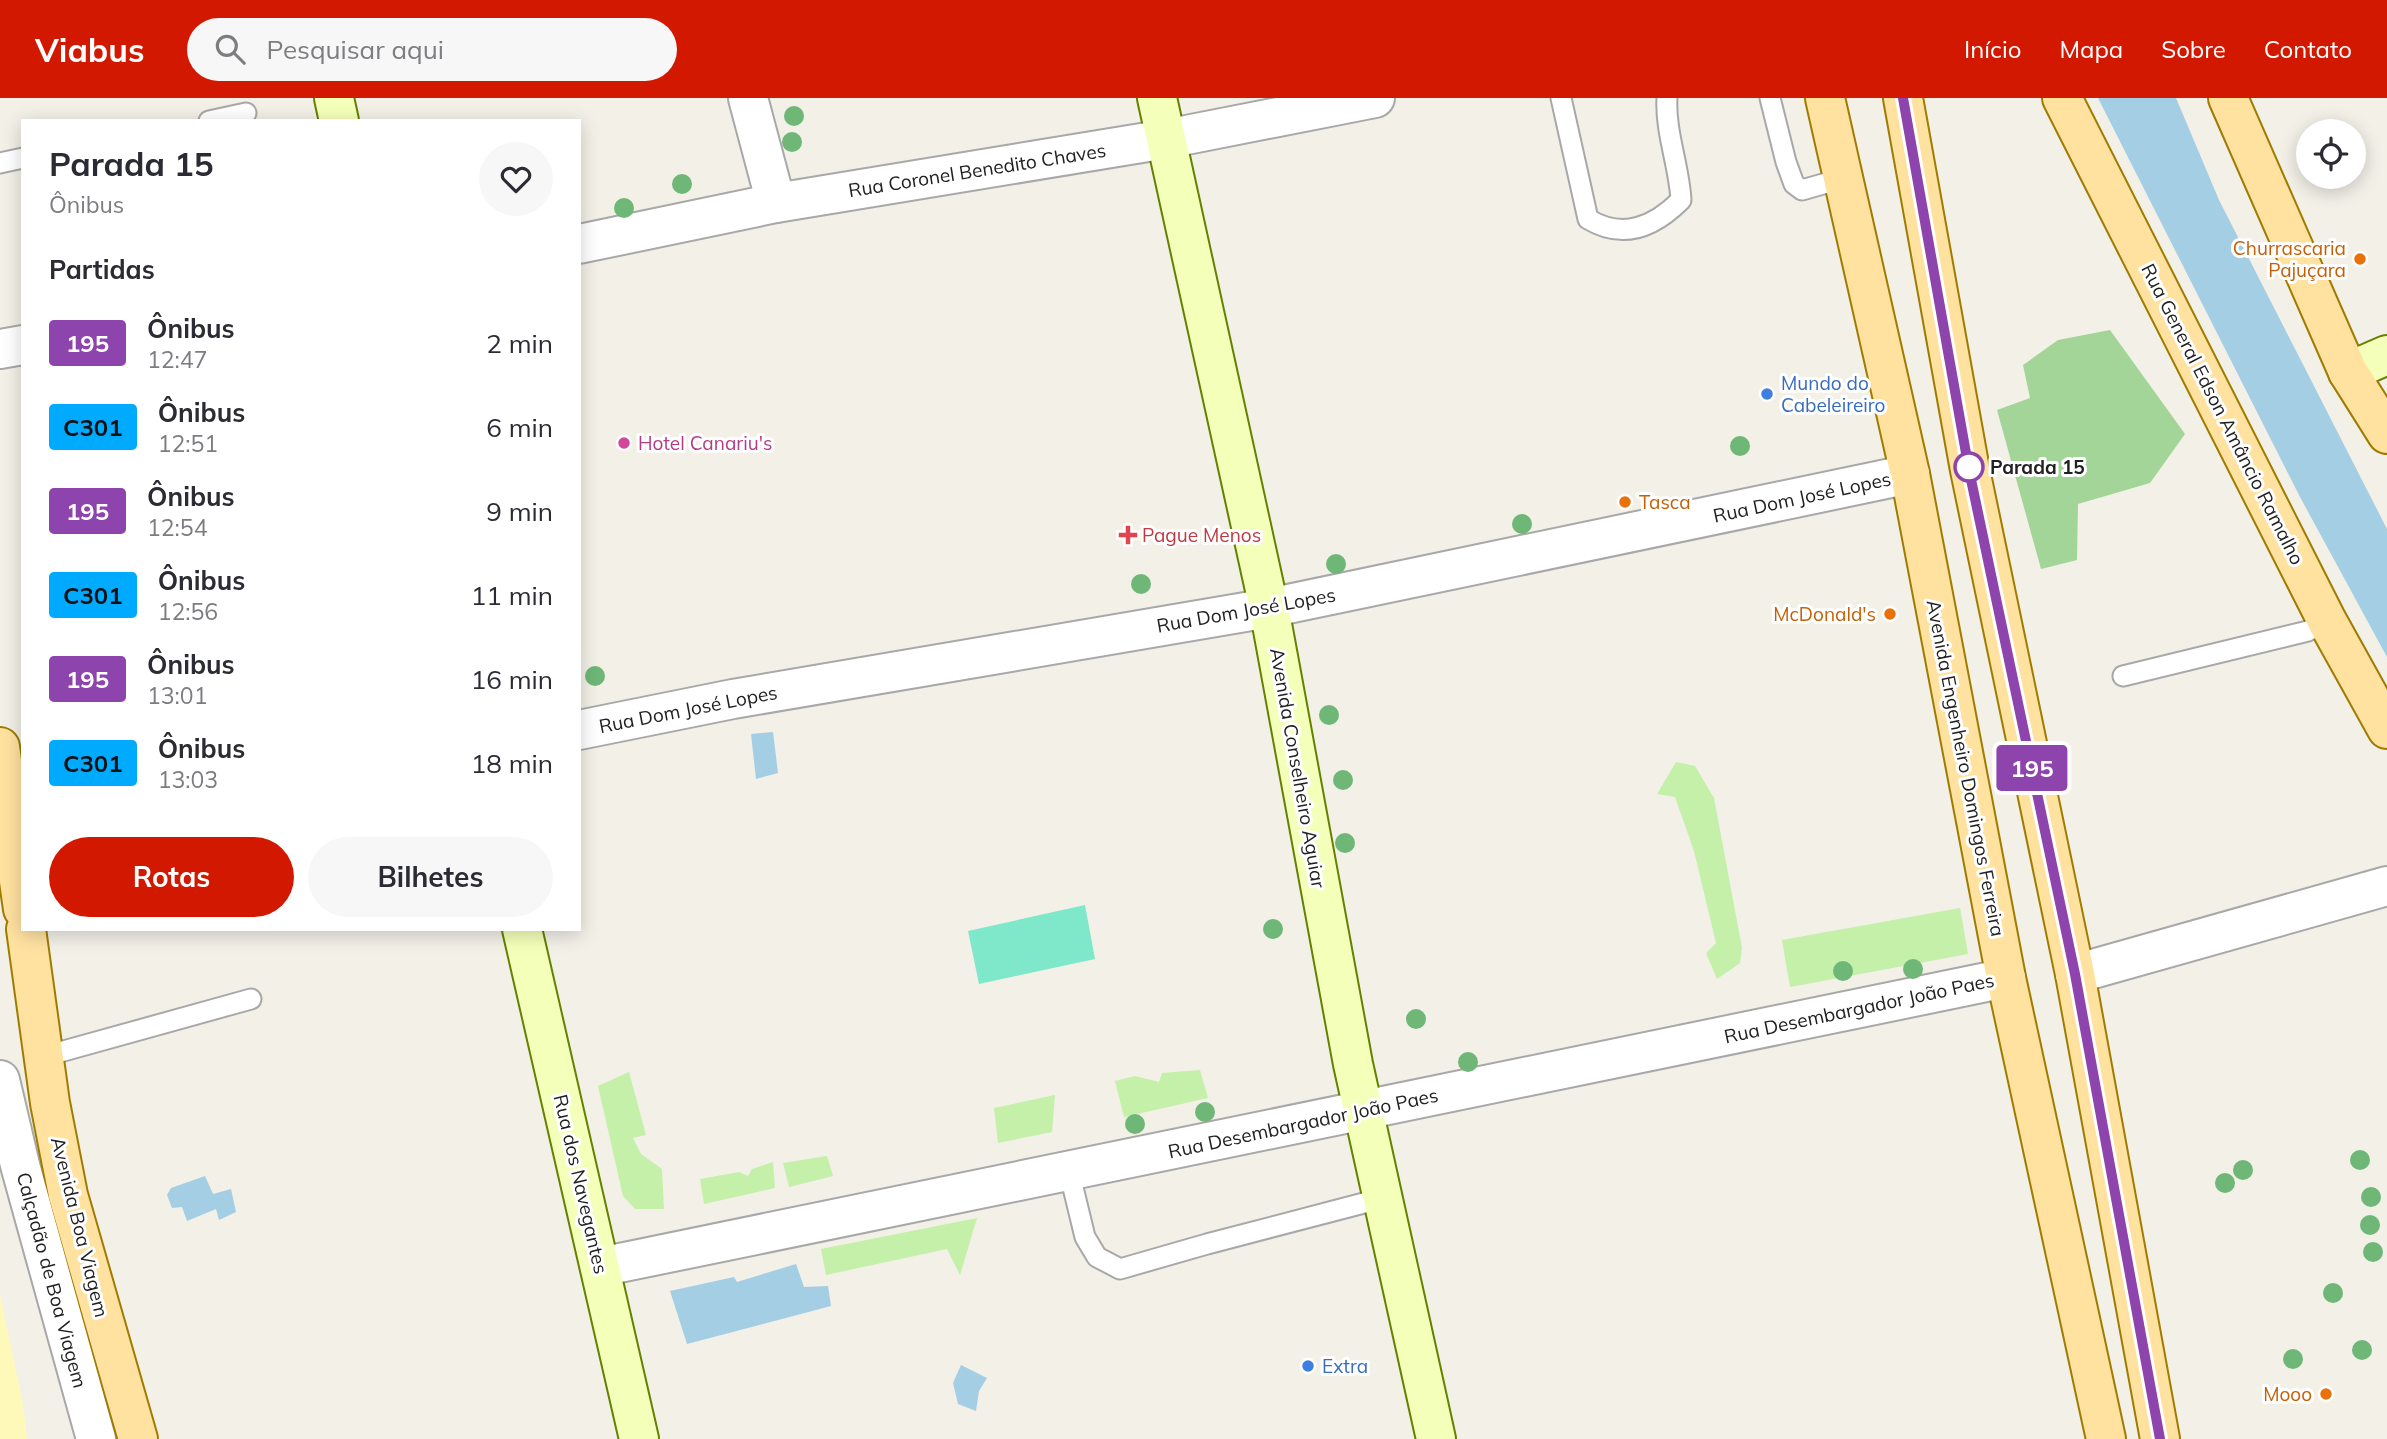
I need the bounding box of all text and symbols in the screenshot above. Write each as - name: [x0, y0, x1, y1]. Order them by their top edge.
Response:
- search box: [187, 18, 677, 81]
- text: Viabus: [35, 29, 145, 70]
- icon: search: [211, 30, 249, 68]
- text: Pesquisar aqui: [267, 33, 444, 66]
- text: Início: [1964, 34, 2021, 64]
- text: Mapa: [2059, 34, 2123, 64]
- text: Sobre: [2161, 34, 2226, 64]
- text: Contato: [2264, 34, 2352, 64]
- map controls: [2296, 119, 2366, 189]
- button: locate: [2296, 119, 2366, 189]
- street label: Rua Coronel Benedito Chaves: [847, 138, 1107, 202]
- button: heart: [479, 142, 553, 216]
- text: Parada 15: [49, 143, 214, 184]
- text: Ônibus: [49, 190, 124, 219]
- place label: Churrascaria Pajuçara: [2233, 236, 2346, 282]
- marker: Churrascaria Pajuçara: [2352, 251, 2368, 267]
- text: Partidas: [49, 253, 155, 286]
- street label: Rua General Edson Amâncio Ramalho: [2136, 259, 2310, 569]
- text: Ônibus: [147, 312, 235, 345]
- text: 2 min: [486, 327, 553, 360]
- text: 195: [66, 328, 109, 358]
- text: 12:47: [147, 345, 207, 374]
- place label: Mundo do Cabeleireiro: [1781, 371, 1885, 417]
- marker: Mundo do Cabeleireiro: [1759, 386, 1775, 402]
- text: Ônibus: [158, 396, 245, 429]
- text: 6 min: [486, 411, 553, 444]
- text: C301: [63, 412, 123, 442]
- text: 12:51: [158, 429, 218, 458]
- place label: Hotel Canariu's: [638, 431, 772, 455]
- marker: Hotel Canariu's: [616, 435, 632, 451]
- marker: Parada 15: [1954, 452, 1984, 482]
- place label: Parada 15: [1990, 455, 2085, 479]
- street label: Rua Dom José Lopes: [1711, 466, 1893, 528]
- text: Ônibus: [147, 480, 235, 513]
- place label: Tasca: [1639, 490, 1691, 514]
- marker: Tasca: [1617, 494, 1633, 510]
- text: 9 min: [486, 495, 553, 528]
- text: 195: [66, 496, 109, 526]
- text: 12:54: [147, 513, 207, 542]
- place label: Pague Menos: [1142, 523, 1261, 547]
- marker: Pague Menos: [1120, 527, 1136, 543]
- text: Ônibus: [158, 564, 245, 597]
- text: 11 min: [471, 579, 553, 612]
- text: C301: [63, 580, 123, 610]
- street label: Rua Dom José Lopes: [1155, 582, 1337, 638]
- text: 12:56: [158, 597, 218, 626]
- street label: Avenida Engenheiro Domingos Ferreira: [1922, 598, 2010, 938]
- place label: McDonald's: [1773, 602, 1876, 626]
- marker: McDonald's: [1882, 606, 1898, 622]
- street label: Avenida Conselheiro Aguiar: [1265, 646, 1331, 890]
- text: Ônibus: [147, 648, 235, 681]
- text: 16 min: [471, 663, 553, 696]
- text: 195: [66, 664, 109, 694]
- street label: Rua Dom José Lopes: [597, 680, 779, 738]
- text: 13:01: [147, 681, 207, 710]
- text: Ônibus: [158, 732, 245, 765]
- line badge: 195: [1992, 745, 2072, 791]
- text: 18 min: [471, 747, 553, 780]
- text: C301: [63, 748, 123, 778]
- text: 195: [2010, 753, 2054, 783]
- text: 13:03: [158, 765, 218, 794]
- button: Rotas: [49, 837, 294, 917]
- button: Bilhetes: [308, 837, 553, 917]
- street label: Rua Desembargador João Paes: [1722, 968, 1996, 1048]
- street label: Rua Desembargador João Paes: [1166, 1083, 1440, 1163]
- street label: Rua dos Navegantes: [549, 1092, 613, 1276]
- street label: Avenida Boa Viagem: [46, 1134, 114, 1320]
- street label: Calçadão de Boa Viagem: [12, 1169, 92, 1391]
- place label: Extra: [1322, 1354, 1368, 1378]
- marker: Extra: [1300, 1358, 1316, 1374]
- place label: Mooo: [2263, 1382, 2312, 1406]
- marker: Mooo: [2318, 1386, 2334, 1402]

